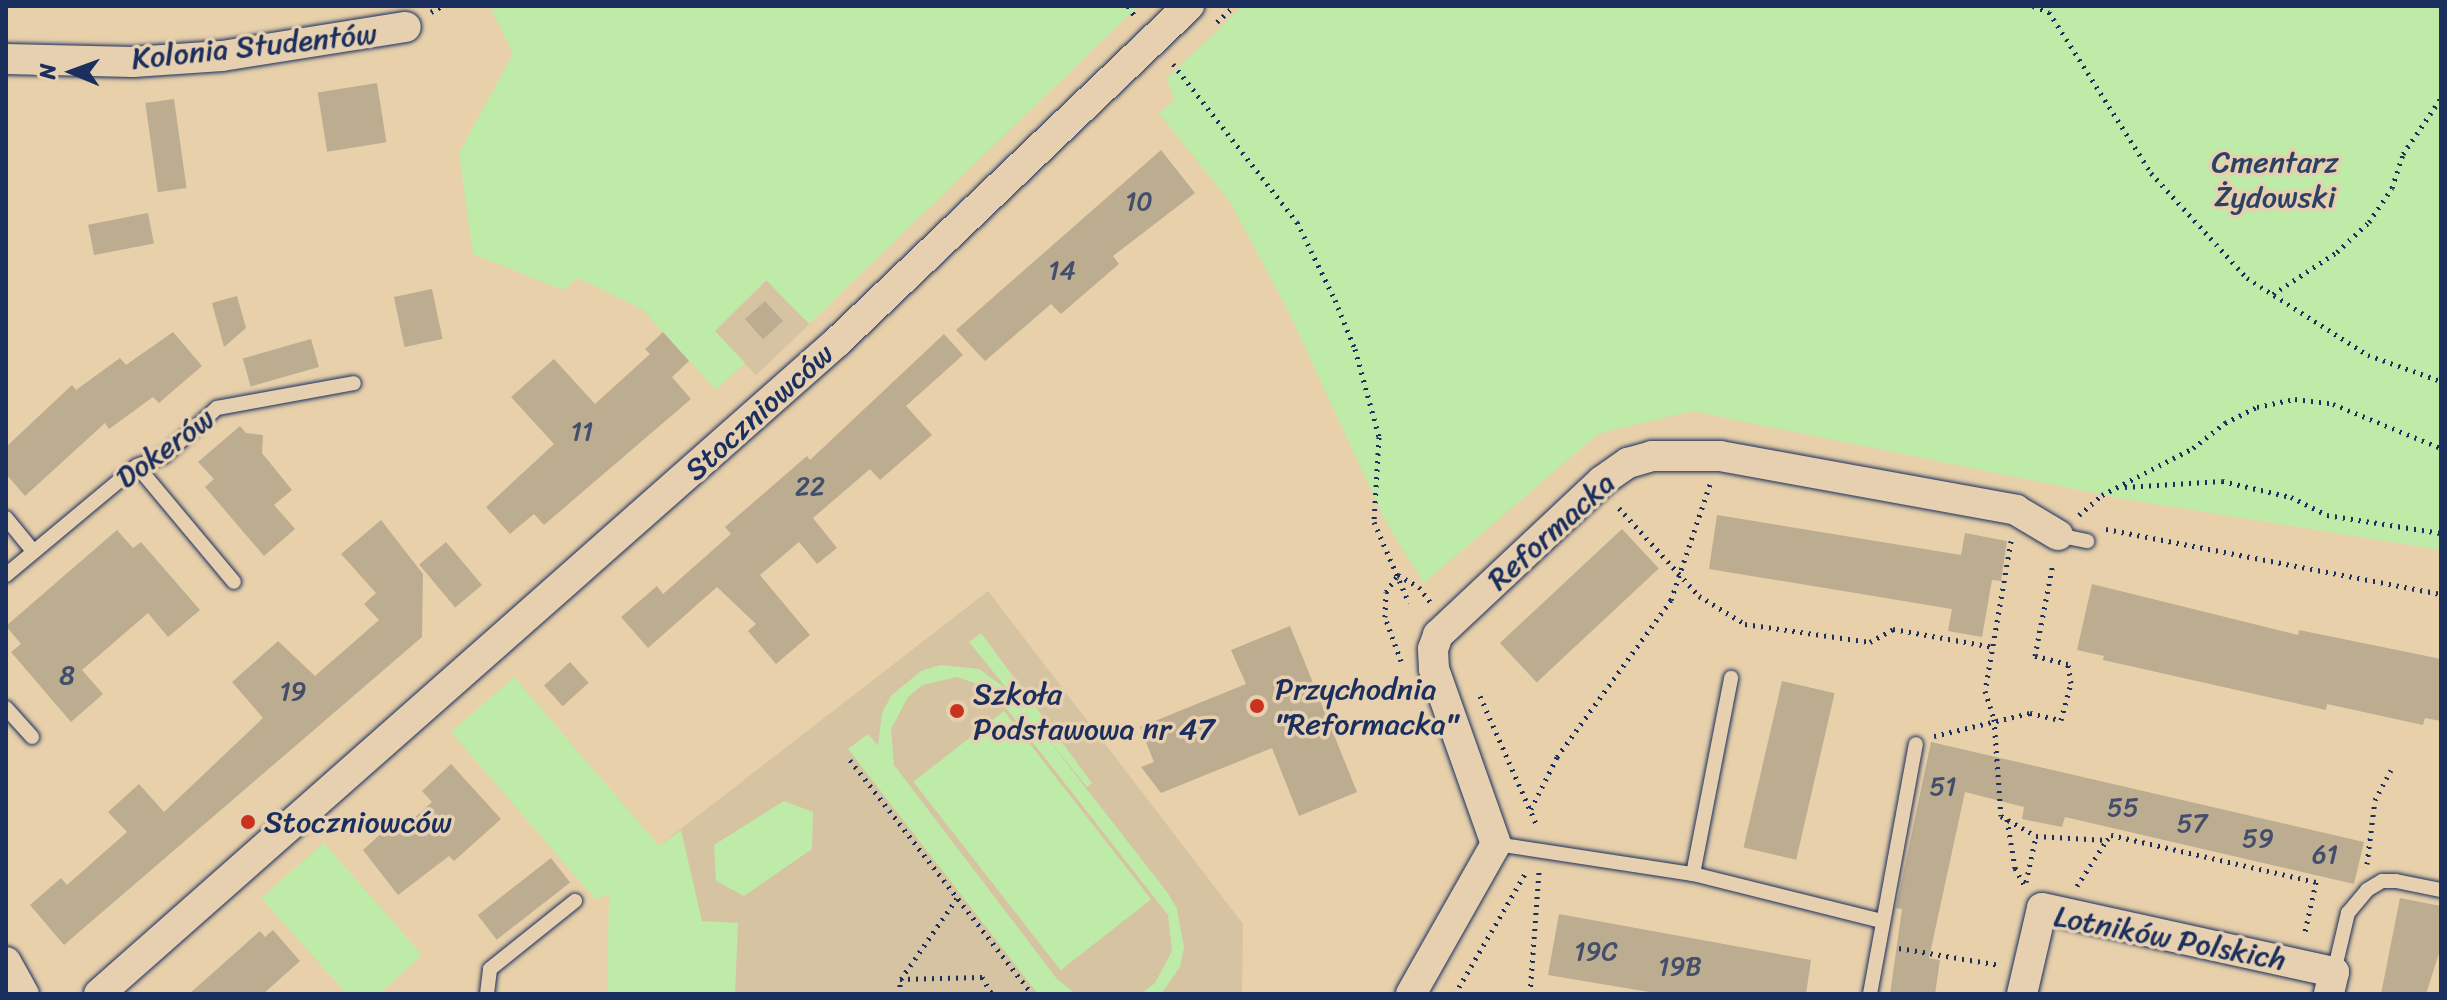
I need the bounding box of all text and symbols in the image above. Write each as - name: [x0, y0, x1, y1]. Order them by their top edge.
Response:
- street label: Kolonia Studentów: [128, 15, 380, 77]
- north arrow: [32, 32, 112, 112]
- text: N: [28, 64, 67, 80]
- park label: Cmentarz Żydowski: [2211, 144, 2339, 214]
- house number: 10: [1125, 186, 1153, 218]
- house number: 14: [1048, 255, 1076, 287]
- street label: Stoczniowców: [677, 336, 841, 488]
- street label: Dokerów: [109, 400, 221, 496]
- house number: 11: [571, 416, 593, 448]
- street label: Reformacka: [1480, 465, 1622, 597]
- house number: 22: [795, 471, 825, 503]
- house number: 8: [59, 660, 75, 692]
- place label: Przychodnia "Reformacka": [1275, 671, 1458, 742]
- house number: 19: [279, 676, 307, 708]
- place label: Szkoła Podstawowa nr 47: [973, 676, 1215, 746]
- marker: Przychodnia "Reformacka": [1246, 695, 1268, 717]
- marker: Szkoła Podstawowa nr 47: [948, 702, 966, 720]
- house number: 51: [1929, 771, 1957, 803]
- house number: 55: [2107, 792, 2139, 824]
- place label: Stoczniowców: [264, 804, 451, 840]
- house number: 57: [2177, 808, 2207, 840]
- marker: Stoczniowców: [239, 813, 257, 831]
- house number: 59: [2242, 823, 2274, 855]
- house number: 61: [2312, 839, 2338, 871]
- street label: Lotników Polskich: [2050, 898, 2290, 978]
- house number: 19C: [1574, 936, 1618, 968]
- house number: 19B: [1658, 951, 1702, 983]

